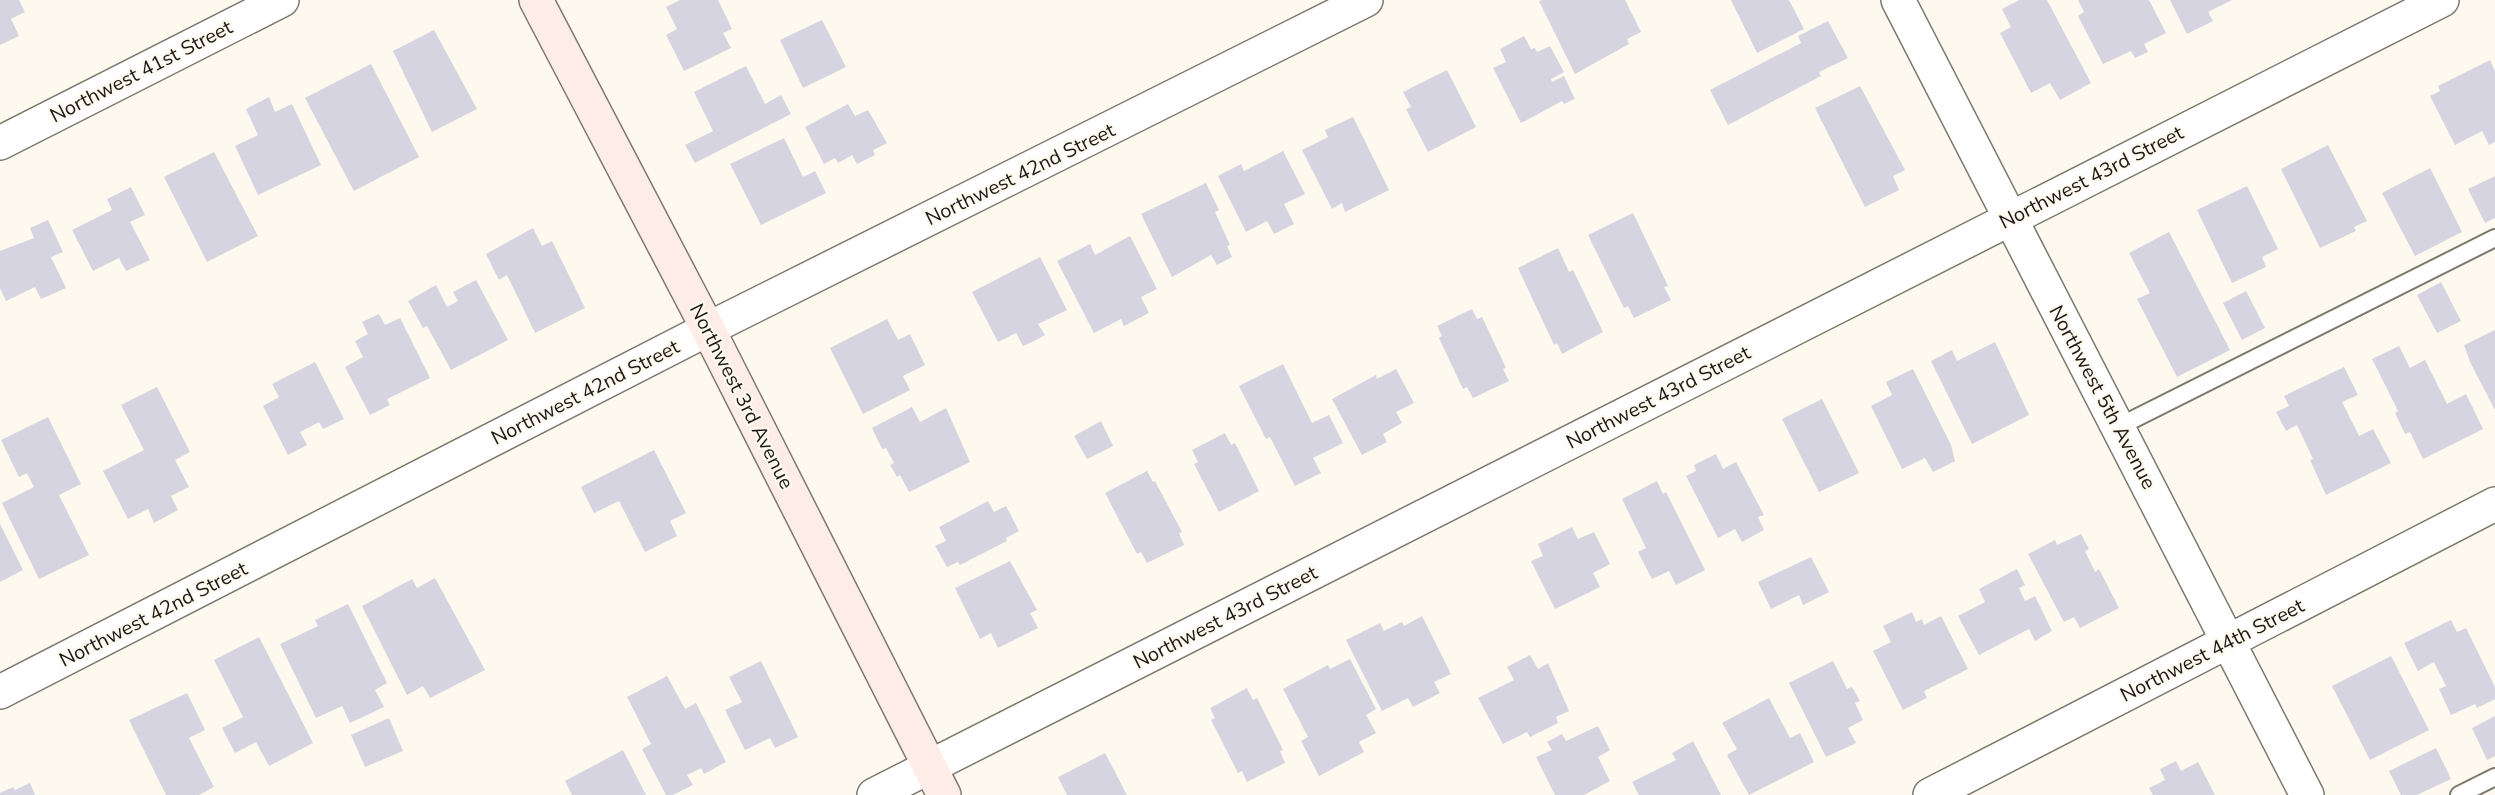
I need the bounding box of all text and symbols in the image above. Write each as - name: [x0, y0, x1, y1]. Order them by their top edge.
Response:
- street label: Northwest 41st Street: [46, 13, 238, 129]
- street label: Northwest 42nd Street: [921, 116, 1120, 232]
- street label: Northwest 43rd Street: [1995, 119, 2189, 236]
- street label: Northwest 3rd Avenue: [683, 299, 800, 494]
- street label: Northwest 5th Avenue: [2043, 301, 2162, 494]
- street label: Northwest 42nd Street: [487, 333, 685, 452]
- street label: Northwest 43rd Street: [1562, 339, 1756, 456]
- street label: Northwest 42nd Street: [55, 555, 253, 674]
- street label: Northwest 43rd Street: [1129, 559, 1323, 676]
- street label: Northwest 44th Street: [2116, 592, 2310, 709]

